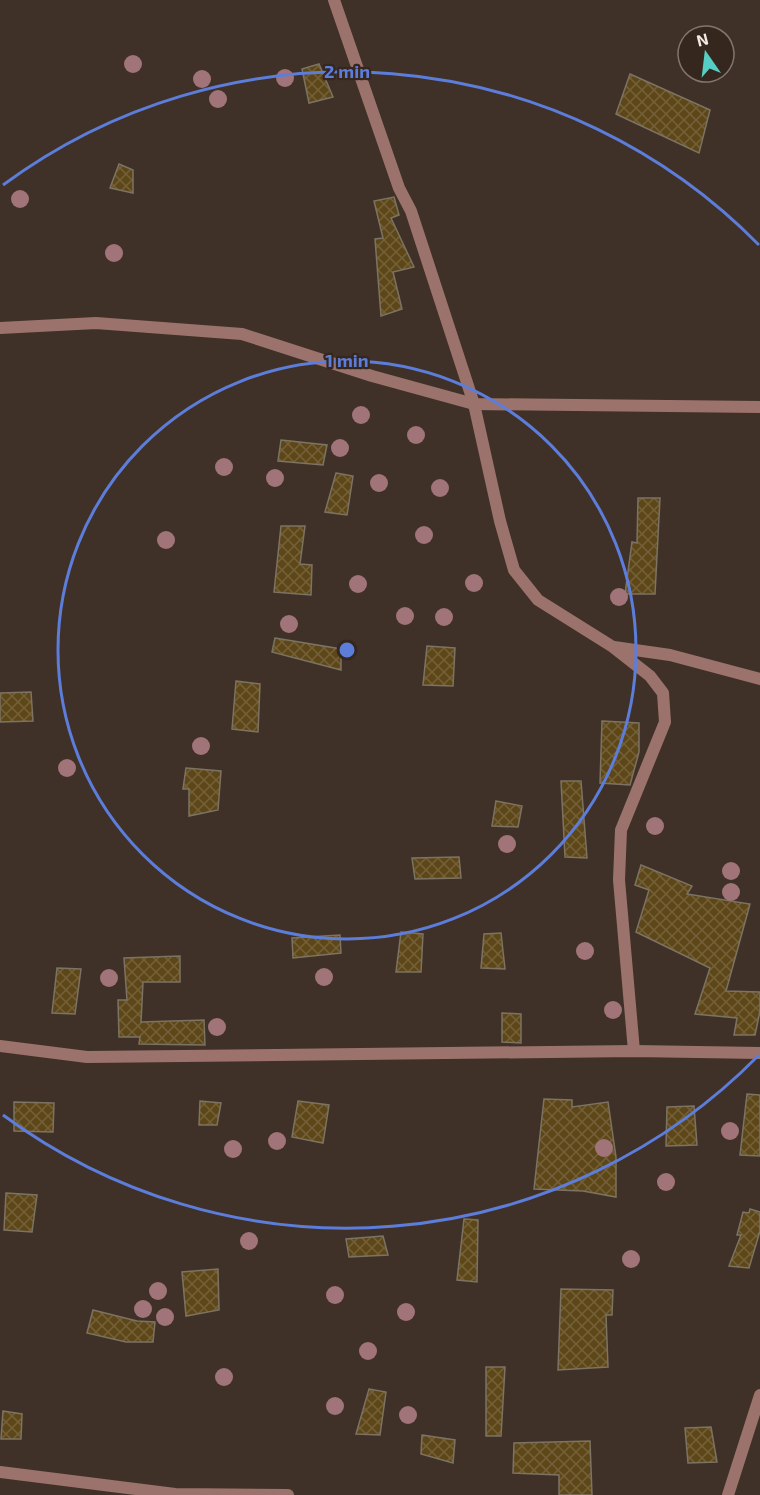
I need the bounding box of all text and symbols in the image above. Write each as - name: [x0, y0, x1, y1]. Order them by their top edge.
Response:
- north arrow: [676, 24, 736, 84]
- text: N: [694, 28, 710, 50]
- text: 2 min: [324, 60, 370, 82]
- text: 1 min: [325, 349, 369, 371]
- centre of rings: [337, 640, 357, 660]

